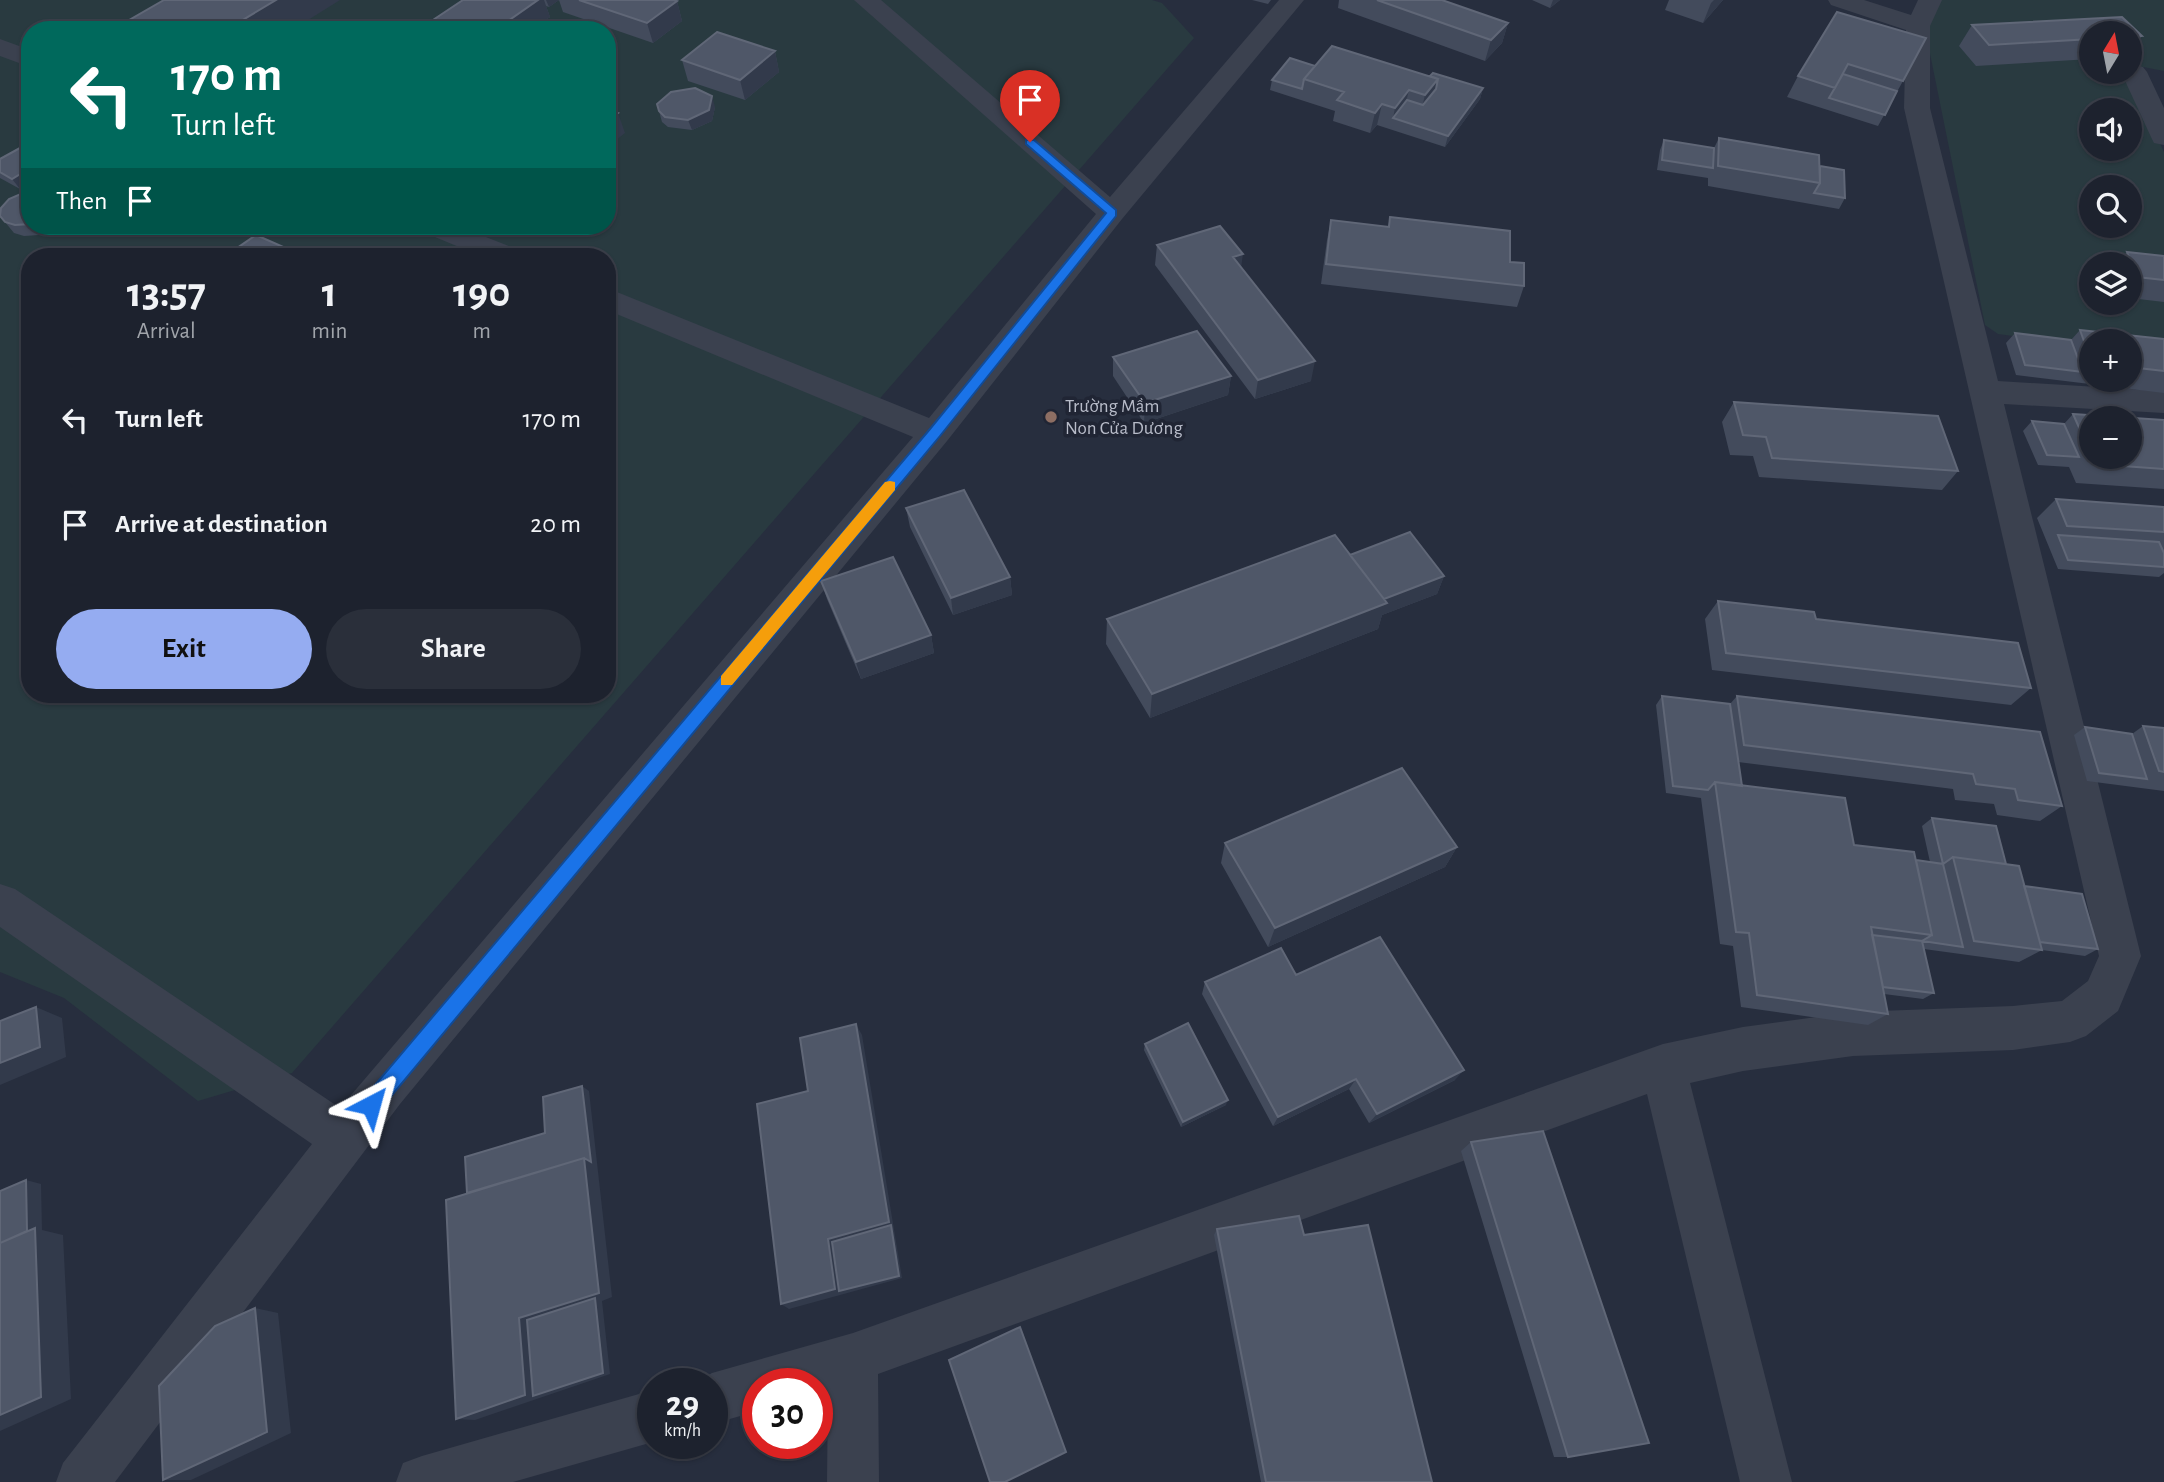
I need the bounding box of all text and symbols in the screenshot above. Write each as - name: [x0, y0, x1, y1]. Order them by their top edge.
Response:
- north arrow: [2079, 21, 2142, 84]
- map controls: [2079, 21, 2142, 469]
- icon: left: [56, 49, 147, 140]
- text: 170 m: [171, 51, 282, 100]
- pin: [1000, 70, 1060, 142]
- icon: arrive: [1011, 81, 1049, 119]
- button: sound: [2079, 98, 2142, 161]
- text: Turn left: [171, 109, 275, 141]
- button: search: [2079, 175, 2142, 238]
- icon: arrive: [121, 182, 159, 220]
- text: Then: [56, 188, 107, 214]
- button: layers: [2079, 252, 2142, 315]
- text: 13:57: [127, 272, 206, 314]
- text: 1: [322, 272, 337, 314]
- text: 190: [453, 272, 510, 314]
- text: Arrival: [137, 320, 196, 343]
- text: min: [311, 320, 347, 343]
- text: m: [472, 320, 491, 343]
- button: +: [2079, 329, 2142, 392]
- place label: Trường Mầm Non Cửa Dương: [1065, 397, 1183, 438]
- icon: left: [56, 401, 94, 439]
- text: Turn left: [115, 406, 203, 432]
- text: 170 m: [522, 406, 581, 432]
- button: −: [2079, 406, 2142, 469]
- marker: Trường Mầm Non Cửa Dương: [1043, 409, 1059, 425]
- icon: arrive: [56, 506, 94, 544]
- text: Arrive at destination: [115, 511, 328, 537]
- text: 20 m: [530, 511, 581, 537]
- button: Exit: [56, 609, 312, 689]
- button: Share: [326, 609, 581, 689]
- position arrow: [334, 1068, 408, 1142]
- speed limit sign: 30: [742, 1368, 833, 1459]
- text: 29: [666, 1387, 699, 1422]
- text: km/h: [664, 1422, 701, 1440]

